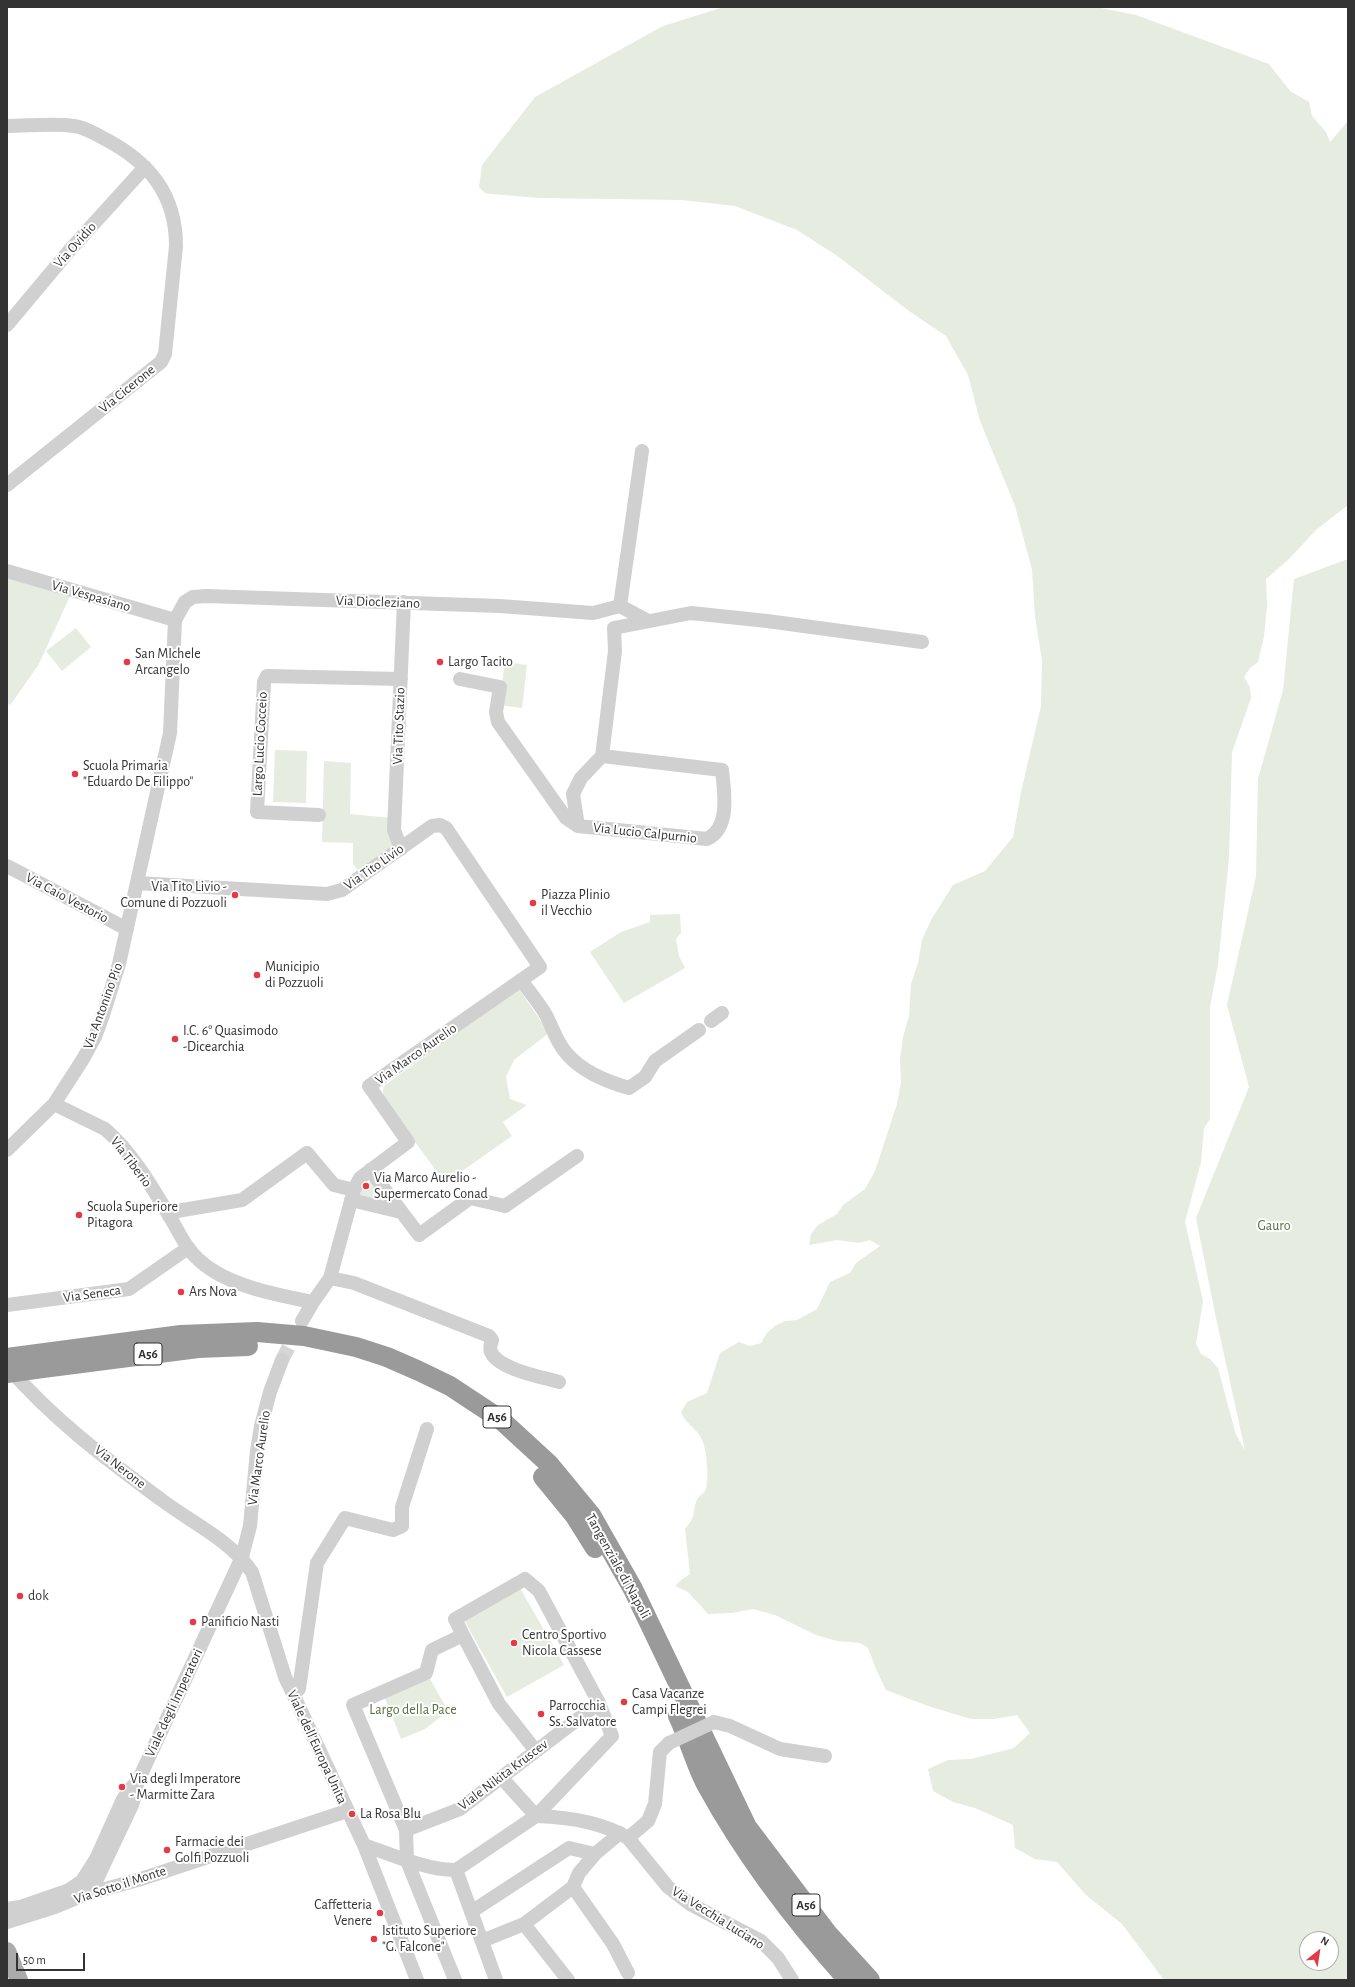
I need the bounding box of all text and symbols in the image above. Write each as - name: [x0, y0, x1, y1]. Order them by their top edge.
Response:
- street label: Via Ovidio: [50, 219, 100, 271]
- street label: Via Cicerone: [95, 361, 159, 417]
- street label: Via Vespasiano: [49, 577, 133, 615]
- street label: Via Diocleziano: [336, 592, 420, 612]
- place label: San MIchele Arcangelo: [135, 646, 201, 678]
- place label: Largo Tacito: [448, 654, 513, 670]
- marker: San MIchele Arcangelo: [122, 657, 132, 667]
- marker: Largo Tacito: [435, 657, 445, 667]
- street label: Via Tito Stazio: [389, 687, 409, 765]
- street label: Largo Lucio Cocceio: [249, 691, 271, 797]
- place label: Scuola Primaria "Eduardo De Filippo": [83, 758, 193, 790]
- marker: Scuola Primaria "Eduardo De Filippo": [70, 769, 80, 779]
- street label: Via Lucio Calpurnio: [592, 819, 698, 847]
- street label: Via Tito Livio: [341, 840, 407, 894]
- street label: Via Caio Vestorio: [23, 869, 111, 927]
- place label: Via Tito Livio - Comune di Pozzuoli: [120, 879, 227, 912]
- place label: Piazza Plinio il Vecchio: [541, 887, 610, 920]
- marker: Via Tito Livio - Comune di Pozzuoli: [230, 890, 240, 900]
- marker: Piazza Plinio il Vecchio: [528, 898, 538, 908]
- place label: Municipio di Pozzuoli: [265, 959, 324, 992]
- street label: Via Antonino Pio: [80, 960, 126, 1052]
- marker: Municipio di Pozzuoli: [252, 970, 262, 980]
- street label: Via Marco Aurelio: [372, 1020, 460, 1088]
- place label: I.C. 6° Quasimodo -Dicearchia: [183, 1023, 278, 1056]
- marker: I.C. 6° Quasimodo -Dicearchia: [170, 1034, 180, 1044]
- street label: Via Tiberio: [107, 1133, 155, 1191]
- place label: Via Marco Aurelio - Supermercato Conad: [374, 1170, 488, 1202]
- marker: Via Marco Aurelio - Supermercato Conad: [361, 1181, 371, 1191]
- place label: Scuola Superiore Pitagora: [87, 1199, 178, 1232]
- marker: Scuola Superiore Pitagora: [74, 1210, 84, 1220]
- park label: Gauro: [1257, 1218, 1291, 1234]
- street label: Via Seneca: [62, 1282, 122, 1306]
- place label: Ars Nova: [189, 1284, 237, 1300]
- marker: Ars Nova: [176, 1287, 186, 1297]
- road number: A56: [134, 1343, 162, 1365]
- road number: A56: [483, 1406, 511, 1428]
- street label: Via Marco Aurelio: [244, 1409, 274, 1507]
- street label: Via Nerone: [91, 1442, 149, 1492]
- street label: Tangenziale di Napoli: [582, 1511, 654, 1621]
- place label: dok: [28, 1588, 49, 1604]
- marker: dok: [15, 1591, 25, 1601]
- place label: Panificio Nasti: [201, 1614, 279, 1630]
- marker: Panificio Nasti: [188, 1617, 198, 1627]
- place label: Centro Sportivo Nicola Cassese: [522, 1627, 606, 1660]
- marker: Centro Sportivo Nicola Cassese: [509, 1638, 519, 1648]
- street label: Viale degli Imperatori: [142, 1646, 206, 1760]
- place label: Casa Vacanze Campi Flegrei: [632, 1686, 707, 1718]
- street label: Viale dell'Europa Unita: [283, 1687, 351, 1807]
- marker: Casa Vacanze Campi Flegrei: [619, 1697, 629, 1707]
- place label: Parrocchia Ss. Salvatore: [549, 1698, 616, 1730]
- park label: Largo della Pace: [369, 1702, 457, 1718]
- marker: Parrocchia Ss. Salvatore: [536, 1709, 546, 1719]
- street label: Viale Nikita Kruscev: [455, 1736, 551, 1814]
- place label: Via degli Imperatore - Marmitte Zara: [130, 1771, 241, 1804]
- marker: Via degli Imperatore - Marmitte Zara: [117, 1782, 127, 1792]
- place label: La Rosa Blu: [360, 1806, 421, 1822]
- marker: La Rosa Blu: [347, 1809, 357, 1819]
- place label: Farmacie dei Golfi Pozzuoli: [175, 1834, 249, 1866]
- marker: Farmacie dei Golfi Pozzuoli: [162, 1845, 172, 1855]
- street label: Via Sotto il Monte: [72, 1862, 168, 1908]
- street label: Via Vecchia Luciano: [669, 1883, 767, 1953]
- road number: A56: [792, 1894, 820, 1916]
- place label: Caffetteria Venere: [314, 1897, 372, 1930]
- marker: Caffetteria Venere: [375, 1908, 385, 1918]
- place label: Istituto Superiore "G. Falcone": [382, 1923, 476, 1956]
- north arrow: [1299, 1931, 1339, 1971]
- marker: Istituto Superiore "G. Falcone": [369, 1934, 379, 1944]
- text: N: [1319, 1934, 1331, 1948]
- scale bar: [18, 1945, 87, 1971]
- text: 50 m: [23, 1954, 46, 1966]

